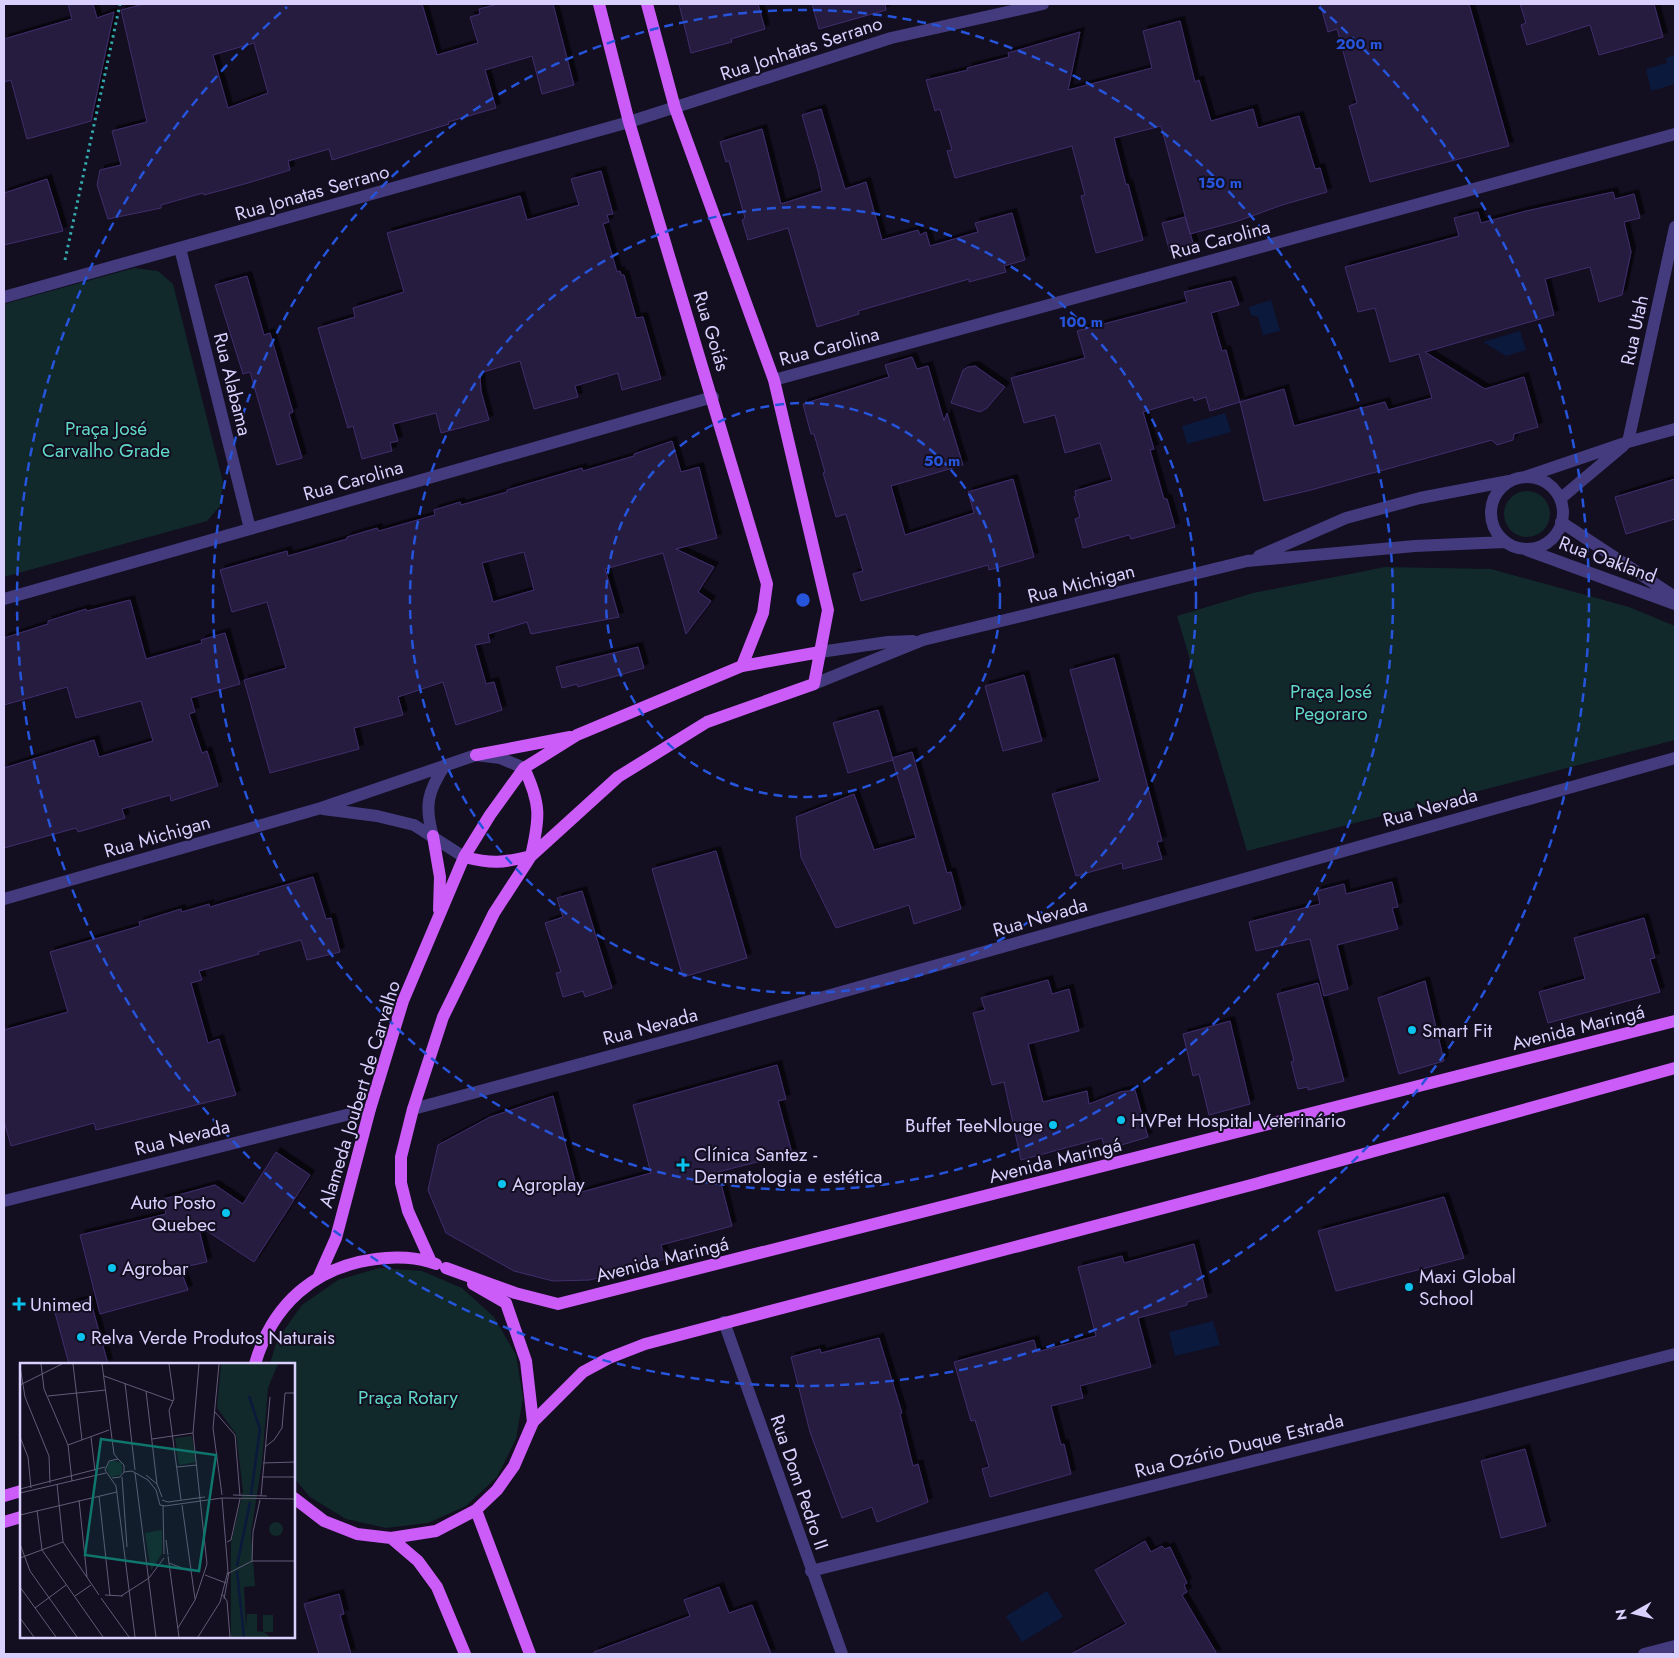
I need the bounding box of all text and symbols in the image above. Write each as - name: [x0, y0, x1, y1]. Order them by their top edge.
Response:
- street label: Rua Jonhatas Serrano: [716, 9, 886, 87]
- text: 200 m: [1336, 33, 1382, 55]
- street label: Rua Jonatas Serrano: [232, 158, 392, 227]
- text: 150 m: [1198, 172, 1242, 194]
- street label: Rua Carolina: [1167, 213, 1273, 266]
- street label: Rua Goiás: [687, 288, 737, 375]
- street label: Rua Utah: [1614, 293, 1655, 368]
- text: 100 m: [1059, 311, 1103, 333]
- street label: Rua Carolina: [776, 320, 882, 373]
- street label: Rua Alabama: [207, 330, 258, 439]
- park label: Praça José Carvalho Grade: [42, 415, 170, 464]
- text: 50 m: [924, 450, 960, 472]
- street label: Rua Carolina: [300, 453, 406, 508]
- street label: Rua Oakland: [1555, 529, 1661, 590]
- street label: Rua Michigan: [1025, 557, 1138, 610]
- centre of rings: [794, 591, 812, 609]
- park label: Praça José Pegoraro: [1290, 678, 1372, 727]
- street label: Rua Nevada: [1380, 781, 1481, 834]
- street label: Rua Michigan: [101, 808, 214, 865]
- street label: Rua Nevada: [990, 891, 1091, 944]
- street label: Alameda Joubert de Carvalho: [312, 977, 407, 1211]
- street label: Avenida Maringá: [1509, 998, 1647, 1057]
- street label: Rua Nevada: [600, 1001, 701, 1052]
- place label: Smart Fit: [1422, 1017, 1493, 1044]
- marker: Smart Fit: [1406, 1024, 1418, 1036]
- place label: HVPet Hospital Veterinário: [1131, 1107, 1346, 1134]
- place label: Buffet TeeNlouge: [905, 1112, 1043, 1139]
- street label: Rua Nevada: [132, 1113, 233, 1162]
- marker: HVPet Hospital Veterinário: [1115, 1114, 1127, 1126]
- marker: Buffet TeeNlouge: [1047, 1119, 1059, 1131]
- street label: Avenida Maringá: [986, 1131, 1124, 1190]
- place label: Clínica Santez - Dermatologia e estética: [694, 1141, 882, 1190]
- marker: Clínica Santez - Dermatologia e estética: [676, 1158, 690, 1172]
- place label: Agroplay: [512, 1171, 585, 1198]
- marker: Agroplay: [496, 1178, 508, 1190]
- place label: Auto Posto Quebec: [130, 1189, 216, 1238]
- marker: Auto Posto Quebec: [220, 1207, 232, 1219]
- street label: Avenida Maringá: [593, 1230, 731, 1289]
- place label: Agrobar: [122, 1255, 189, 1282]
- marker: Agrobar: [106, 1262, 118, 1274]
- place label: Maxi Global School: [1419, 1263, 1516, 1312]
- marker: Maxi Global School: [1403, 1281, 1415, 1293]
- place label: Unimed: [30, 1291, 92, 1318]
- marker: Unimed: [12, 1297, 26, 1311]
- place label: Relva Verde Produtos Naturais: [91, 1324, 335, 1351]
- marker: Relva Verde Produtos Naturais: [75, 1331, 87, 1343]
- inset map: [20, 1363, 295, 1638]
- park label: Praça Rotary: [358, 1384, 459, 1411]
- street label: Rua Ozório Duque Estrada: [1132, 1406, 1346, 1485]
- street label: Rua Dom Pedro II: [764, 1411, 835, 1553]
- north arrow: [1609, 1588, 1659, 1638]
- text: N: [1610, 1608, 1632, 1622]

